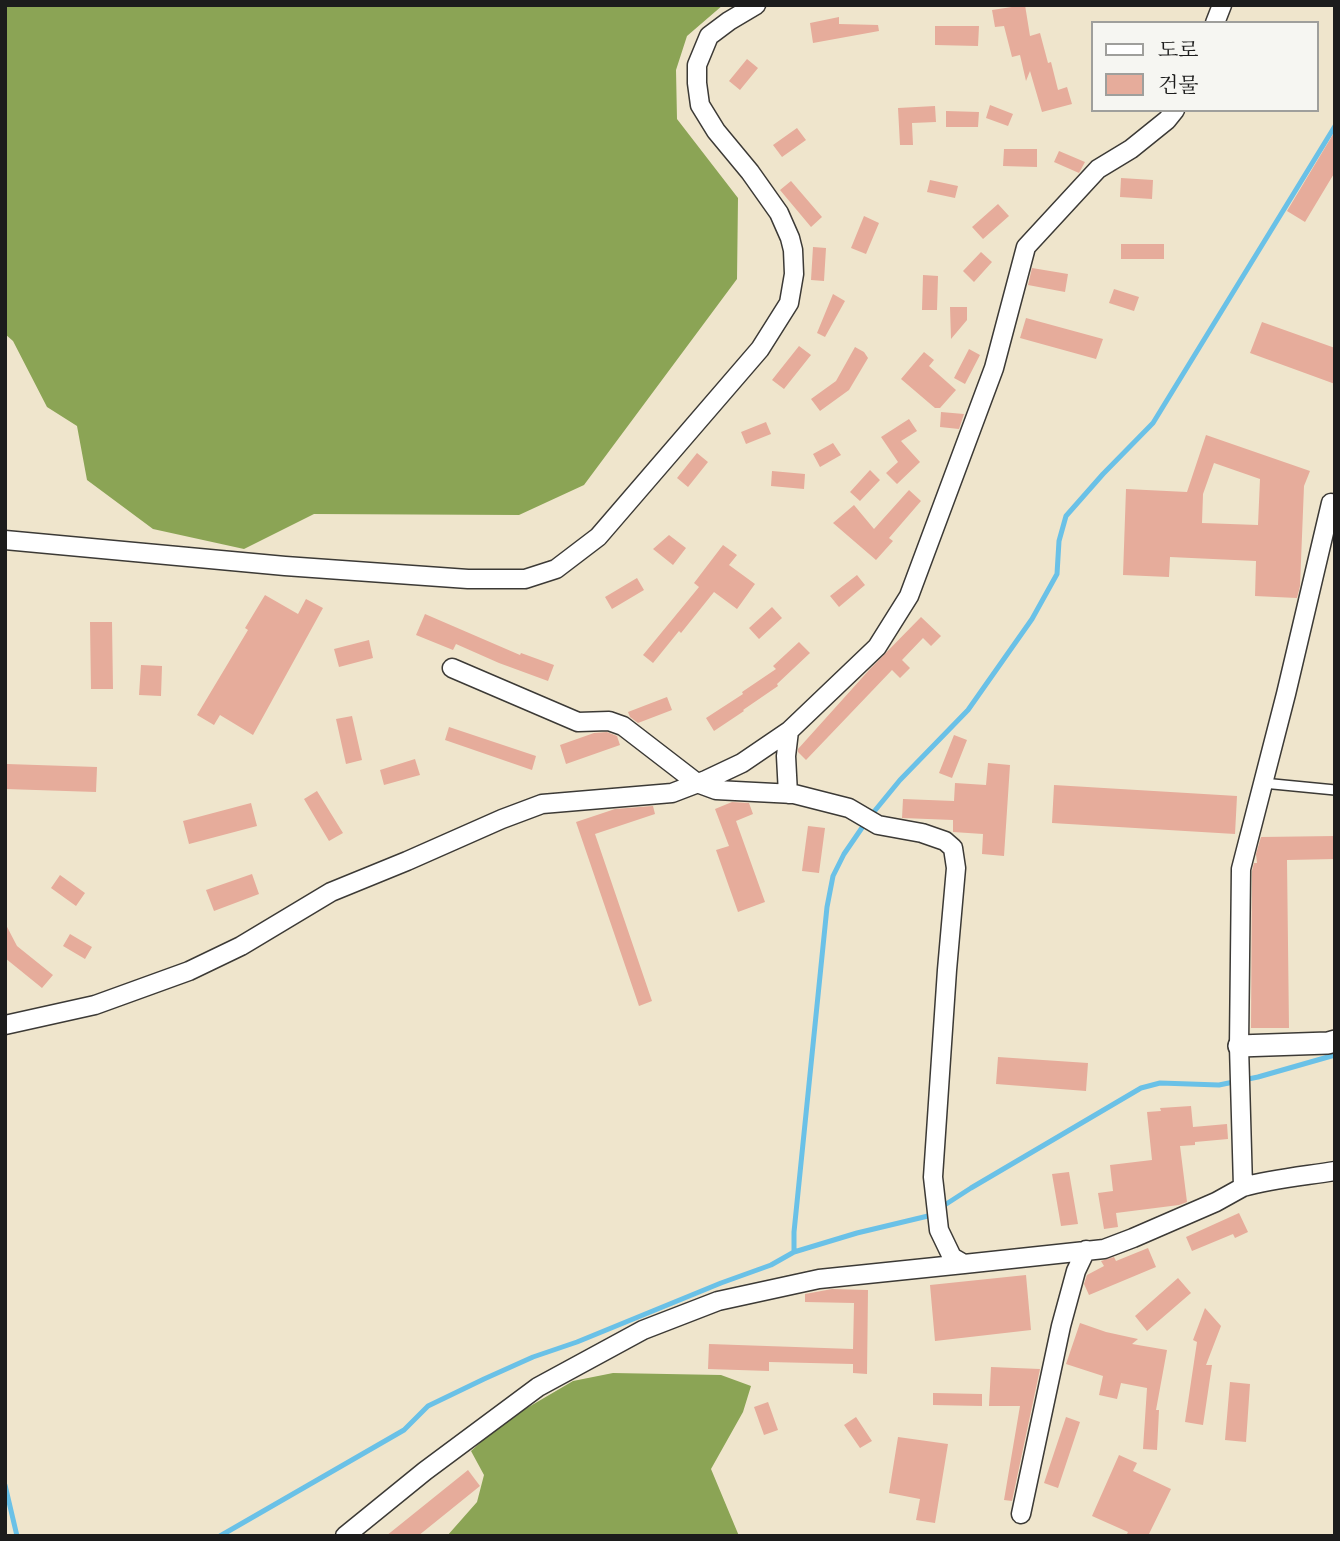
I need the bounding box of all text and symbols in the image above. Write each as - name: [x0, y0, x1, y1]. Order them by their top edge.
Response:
- legend: [1092, 21, 1319, 112]
- text: 도로: [1158, 37, 1199, 66]
- text: 건물: [1158, 72, 1199, 101]

